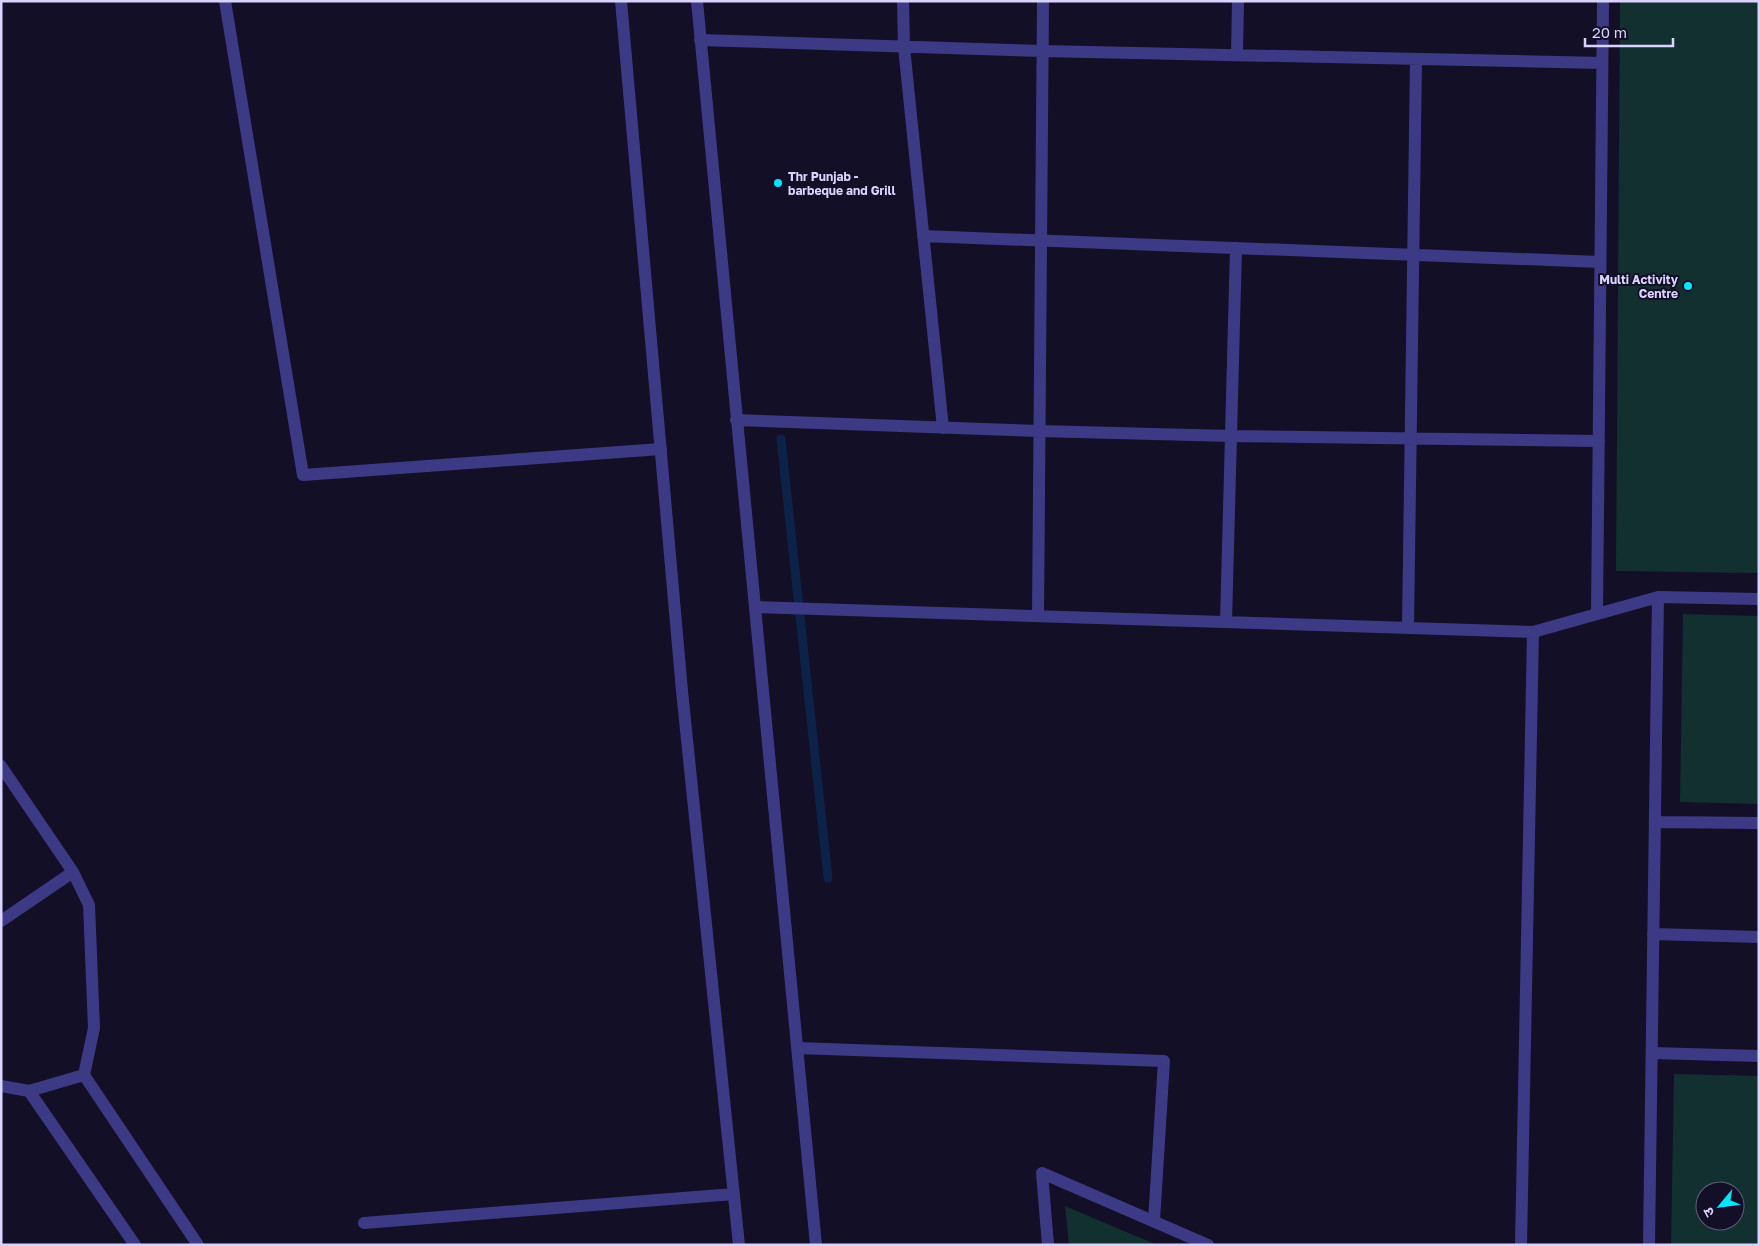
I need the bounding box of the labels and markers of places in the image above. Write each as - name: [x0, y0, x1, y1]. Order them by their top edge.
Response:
- place label: Thr Punjab - barbeque and Grill: [788, 169, 896, 198]
- marker: Thr Punjab - barbeque and Grill: [772, 177, 784, 189]
- place label: Multi Activity Centre: [1599, 272, 1679, 301]
- marker: Multi Activity Centre: [1682, 280, 1694, 292]

